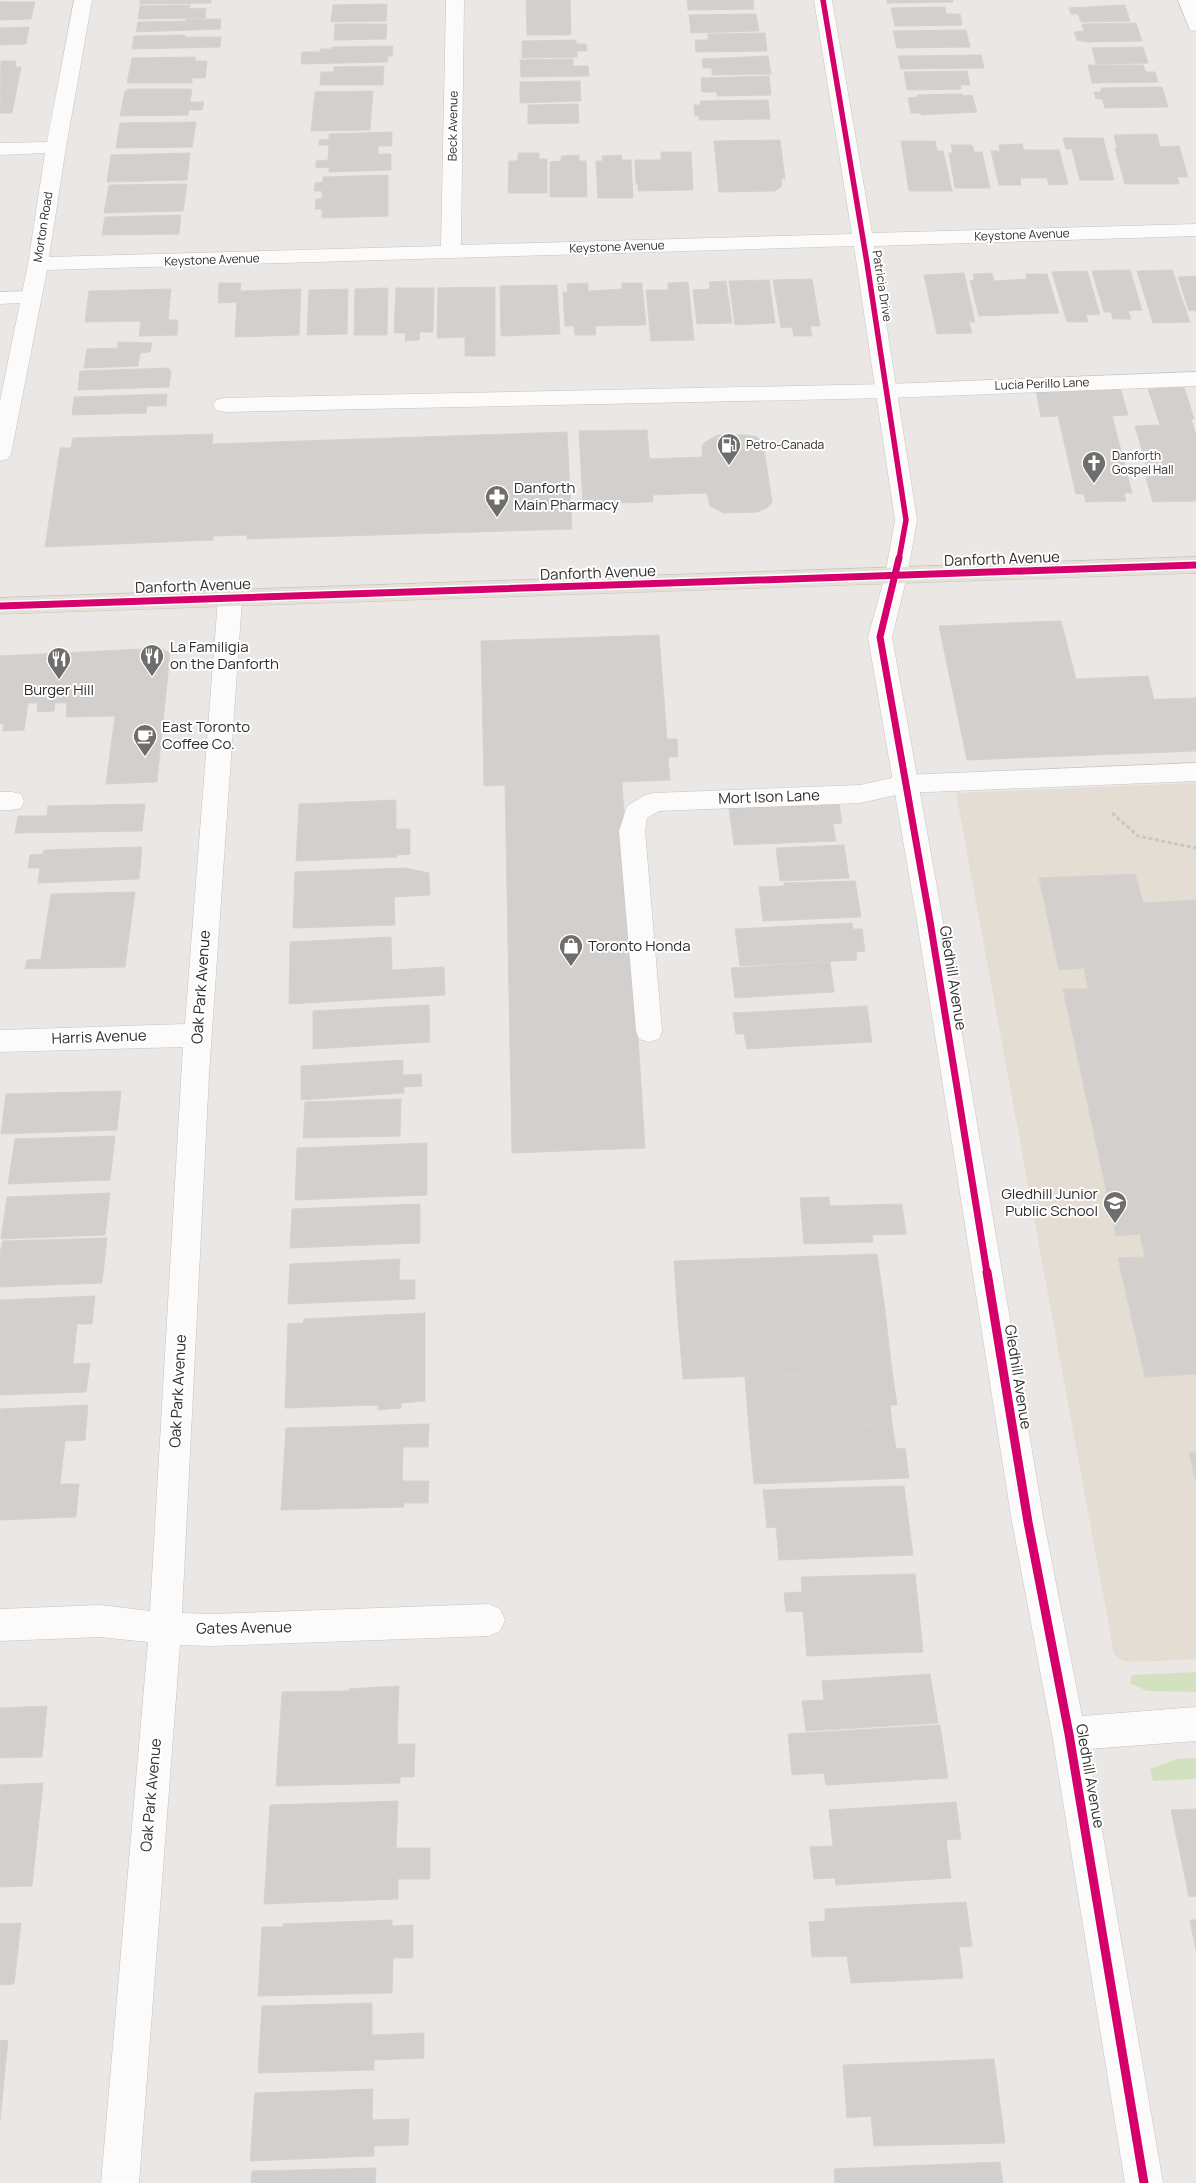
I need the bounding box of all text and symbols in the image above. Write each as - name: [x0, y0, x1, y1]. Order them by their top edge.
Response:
- street label: Beck Avenue: [443, 91, 462, 161]
- street label: Morton Road: [29, 190, 56, 263]
- street label: Keystone Avenue: [974, 224, 1070, 245]
- street label: Keystone Avenue: [569, 236, 665, 257]
- street label: Keystone Avenue: [164, 249, 260, 270]
- street label: Patricia Drive: [868, 249, 897, 323]
- street label: Lucia Perillo Lane: [994, 373, 1090, 394]
- fuel station icon: Petro-Canada: [716, 432, 742, 466]
- place label: Petro-Canada: [746, 436, 824, 453]
- place label: Danforth Gospel Hall: [1112, 447, 1174, 478]
- church icon: Danforth Gospel Hall: [1081, 450, 1107, 484]
- place label: Danforth Main Pharmacy: [514, 477, 619, 515]
- pharmacy icon: Danforth Main Pharmacy: [484, 484, 510, 518]
- street label: Danforth Avenue: [944, 546, 1060, 571]
- street label: Danforth Avenue: [540, 560, 656, 585]
- street label: Danforth Avenue: [135, 573, 251, 598]
- place label: La Familigia on the Danforth: [170, 636, 279, 674]
- restaurant icon: La Familigia on the Danforth: [139, 643, 165, 677]
- restaurant icon: Burger Hill: [46, 646, 72, 680]
- place label: Burger Hill: [24, 679, 94, 700]
- place label: East Toronto Coffee Co.: [162, 716, 250, 754]
- cafe icon: East Toronto Coffee Co.: [132, 723, 158, 757]
- street label: Mort Ison Lane: [718, 784, 820, 809]
- street label: Gledhill Avenue: [935, 924, 972, 1032]
- street label: Oak Park Avenue: [186, 929, 215, 1044]
- shop icon: Toronto Honda: [558, 933, 584, 967]
- place label: Toronto Honda: [588, 935, 690, 956]
- street label: Harris Avenue: [51, 1024, 147, 1049]
- place label: Gledhill Junior Public School: [1001, 1183, 1099, 1221]
- school or university icon: Gledhill Junior Public School: [1102, 1190, 1128, 1224]
- street label: Gledhill Avenue: [1000, 1323, 1037, 1431]
- street label: Oak Park Avenue: [164, 1333, 191, 1448]
- street label: Gates Avenue: [196, 1616, 292, 1639]
- street label: Gledhill Avenue: [1071, 1722, 1110, 1830]
- street label: Oak Park Avenue: [135, 1737, 166, 1853]

